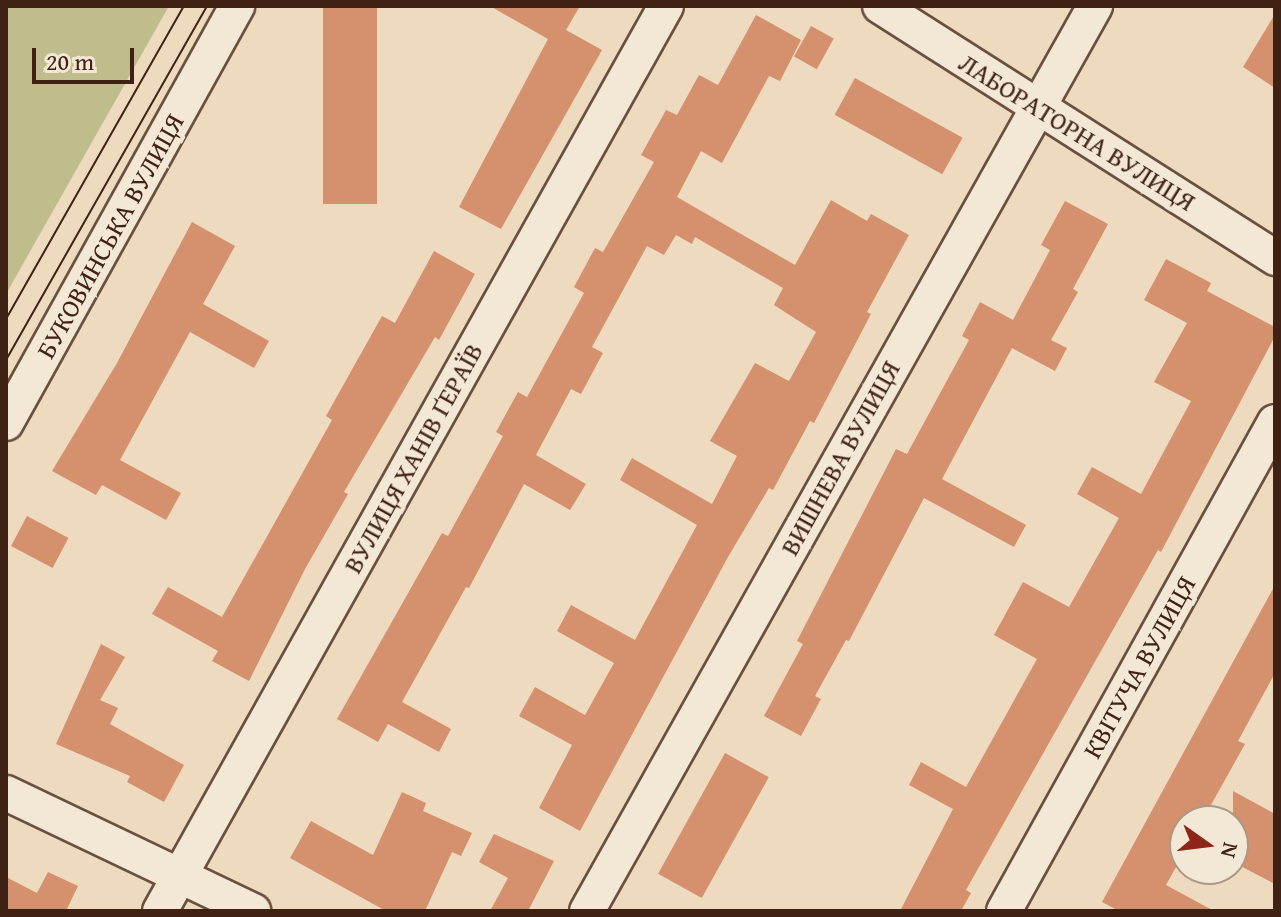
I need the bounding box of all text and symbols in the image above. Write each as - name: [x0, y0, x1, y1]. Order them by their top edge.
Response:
- scale bar: [36, 32, 138, 82]
- text: 20 m: [46, 44, 94, 79]
- street label: ЛАБОРАТОРНА ВУЛИЦЯ: [953, 47, 1201, 217]
- street label: БУКОВИНСЬКА ВУЛИЦЯ: [30, 108, 190, 364]
- street label: ВУЛИЦЯ ХАНІВ ҐЕРАЇВ: [337, 338, 489, 578]
- street label: ВИШНЕВА ВУЛИЦЯ: [774, 355, 906, 561]
- street label: КВІТУЧА ВУЛИЦЯ: [1076, 571, 1202, 763]
- north arrow: [1169, 805, 1249, 885]
- text: N: [1213, 839, 1248, 861]

